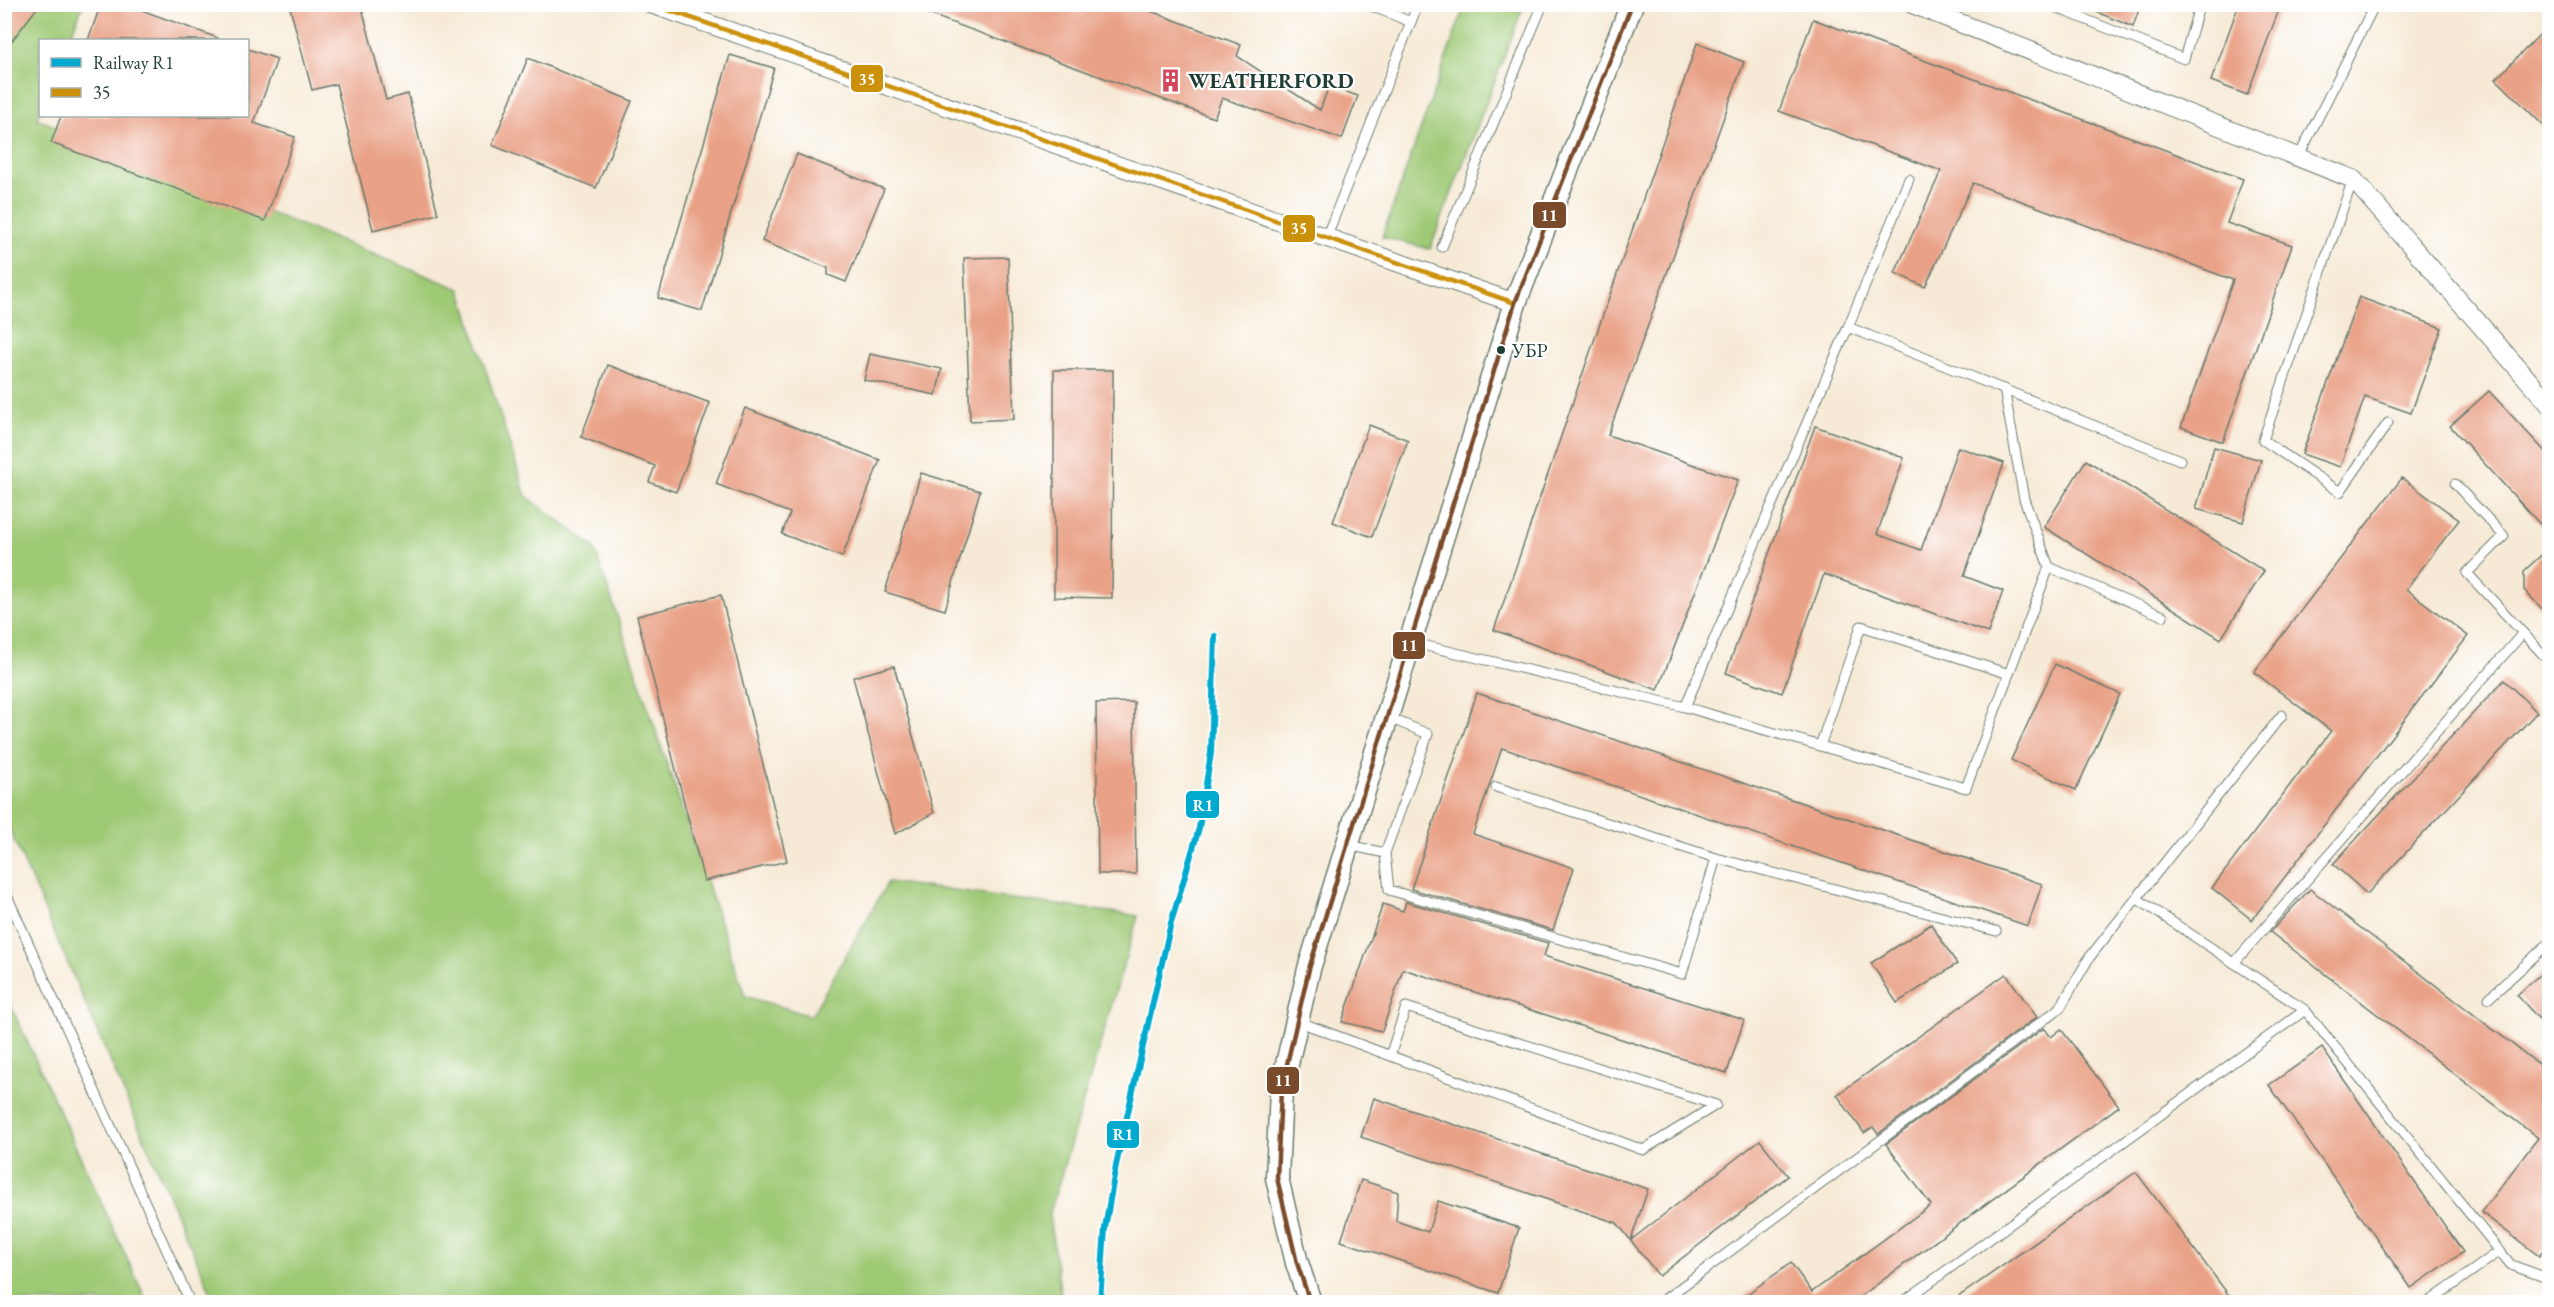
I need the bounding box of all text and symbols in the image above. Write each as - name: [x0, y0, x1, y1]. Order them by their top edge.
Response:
- legend: [39, 39, 249, 117]
- text: Railway R1: [93, 51, 174, 74]
- line badge: 35: [850, 64, 884, 93]
- place label: WEATHERFORD: [1188, 67, 1354, 94]
- building icon: WEATHERFORD: [1157, 68, 1183, 94]
- text: 35: [859, 69, 875, 90]
- text: 35: [93, 81, 110, 104]
- line badge: 11: [1532, 201, 1567, 229]
- text: 11: [1541, 205, 1557, 226]
- line badge: 35: [1282, 214, 1316, 243]
- text: 35: [1291, 218, 1307, 239]
- place label: УБР: [1511, 337, 1548, 363]
- marker: УБР: [1495, 344, 1507, 356]
- line badge: 11: [1392, 631, 1426, 660]
- text: 11: [1401, 635, 1417, 656]
- line badge: R1: [1185, 790, 1220, 819]
- text: R1: [1193, 795, 1213, 816]
- line badge: 11: [1266, 1066, 1300, 1095]
- text: 11: [1275, 1070, 1291, 1091]
- line badge: R1: [1106, 1120, 1140, 1149]
- text: R1: [1113, 1124, 1133, 1145]

